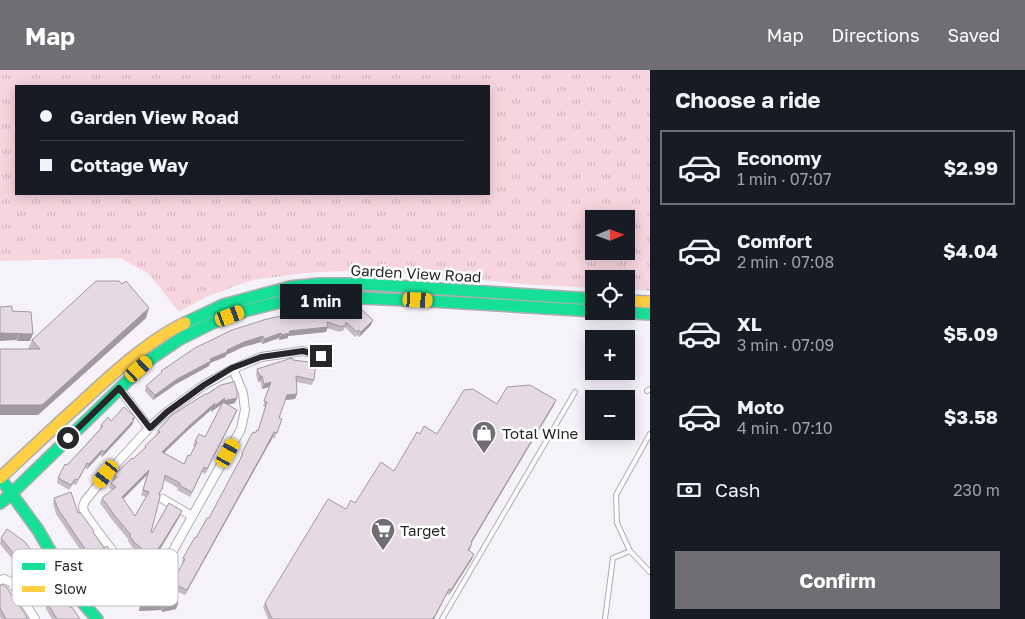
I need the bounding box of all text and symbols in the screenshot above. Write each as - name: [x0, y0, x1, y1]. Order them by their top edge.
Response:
- text: Map: [25, 21, 75, 50]
- text: Map: [767, 24, 803, 46]
- text: Directions: [831, 24, 919, 46]
- text: Saved: [947, 24, 1000, 46]
- text: Choose a ride: [675, 86, 821, 113]
- text: Garden View Road: [70, 105, 239, 128]
- icon: car: [677, 145, 722, 190]
- text: Economy: [737, 146, 822, 169]
- text: Cottage Way: [70, 153, 189, 176]
- text: $2.99: [943, 156, 998, 179]
- text: 1 min · 07:07: [737, 169, 831, 189]
- north arrow: [585, 210, 635, 260]
- map controls: [585, 210, 635, 440]
- icon: car: [677, 228, 722, 273]
- text: Comfort: [737, 229, 812, 252]
- text: $4.04: [943, 239, 998, 262]
- text: 2 min · 07:08: [737, 252, 834, 272]
- street label: Garden View Road: [350, 261, 482, 285]
- button: locate: [585, 270, 635, 320]
- callout: 1 min: [280, 284, 362, 318]
- text: 1 min: [301, 291, 341, 311]
- car: [402, 292, 433, 308]
- car: [213, 304, 246, 328]
- icon: car: [677, 311, 722, 356]
- text: XL: [737, 312, 762, 335]
- text: $5.09: [943, 322, 998, 345]
- button: +: [585, 330, 635, 380]
- text: 3 min · 07:09: [737, 335, 834, 355]
- route end: [310, 345, 332, 367]
- car: [122, 353, 155, 385]
- button: −: [585, 390, 635, 440]
- icon: car: [677, 394, 722, 439]
- text: Moto: [737, 395, 784, 418]
- text: $3.58: [944, 405, 998, 428]
- text: 4 min · 07:10: [737, 418, 833, 438]
- shop icon: Total Wine: [471, 420, 497, 454]
- place label: Total Wine: [502, 424, 579, 442]
- route start: [57, 427, 79, 449]
- car: [214, 436, 241, 470]
- car: [90, 458, 121, 490]
- icon: cash: [675, 476, 703, 504]
- text: Cash: [715, 478, 760, 501]
- text: 230 m: [953, 480, 1000, 500]
- supermarket icon: Target: [370, 517, 396, 551]
- place label: Target: [400, 521, 446, 539]
- legend: [12, 549, 178, 606]
- button: Confirm: [675, 551, 1000, 609]
- text: Fast: [54, 557, 83, 574]
- text: Slow: [54, 580, 87, 597]

